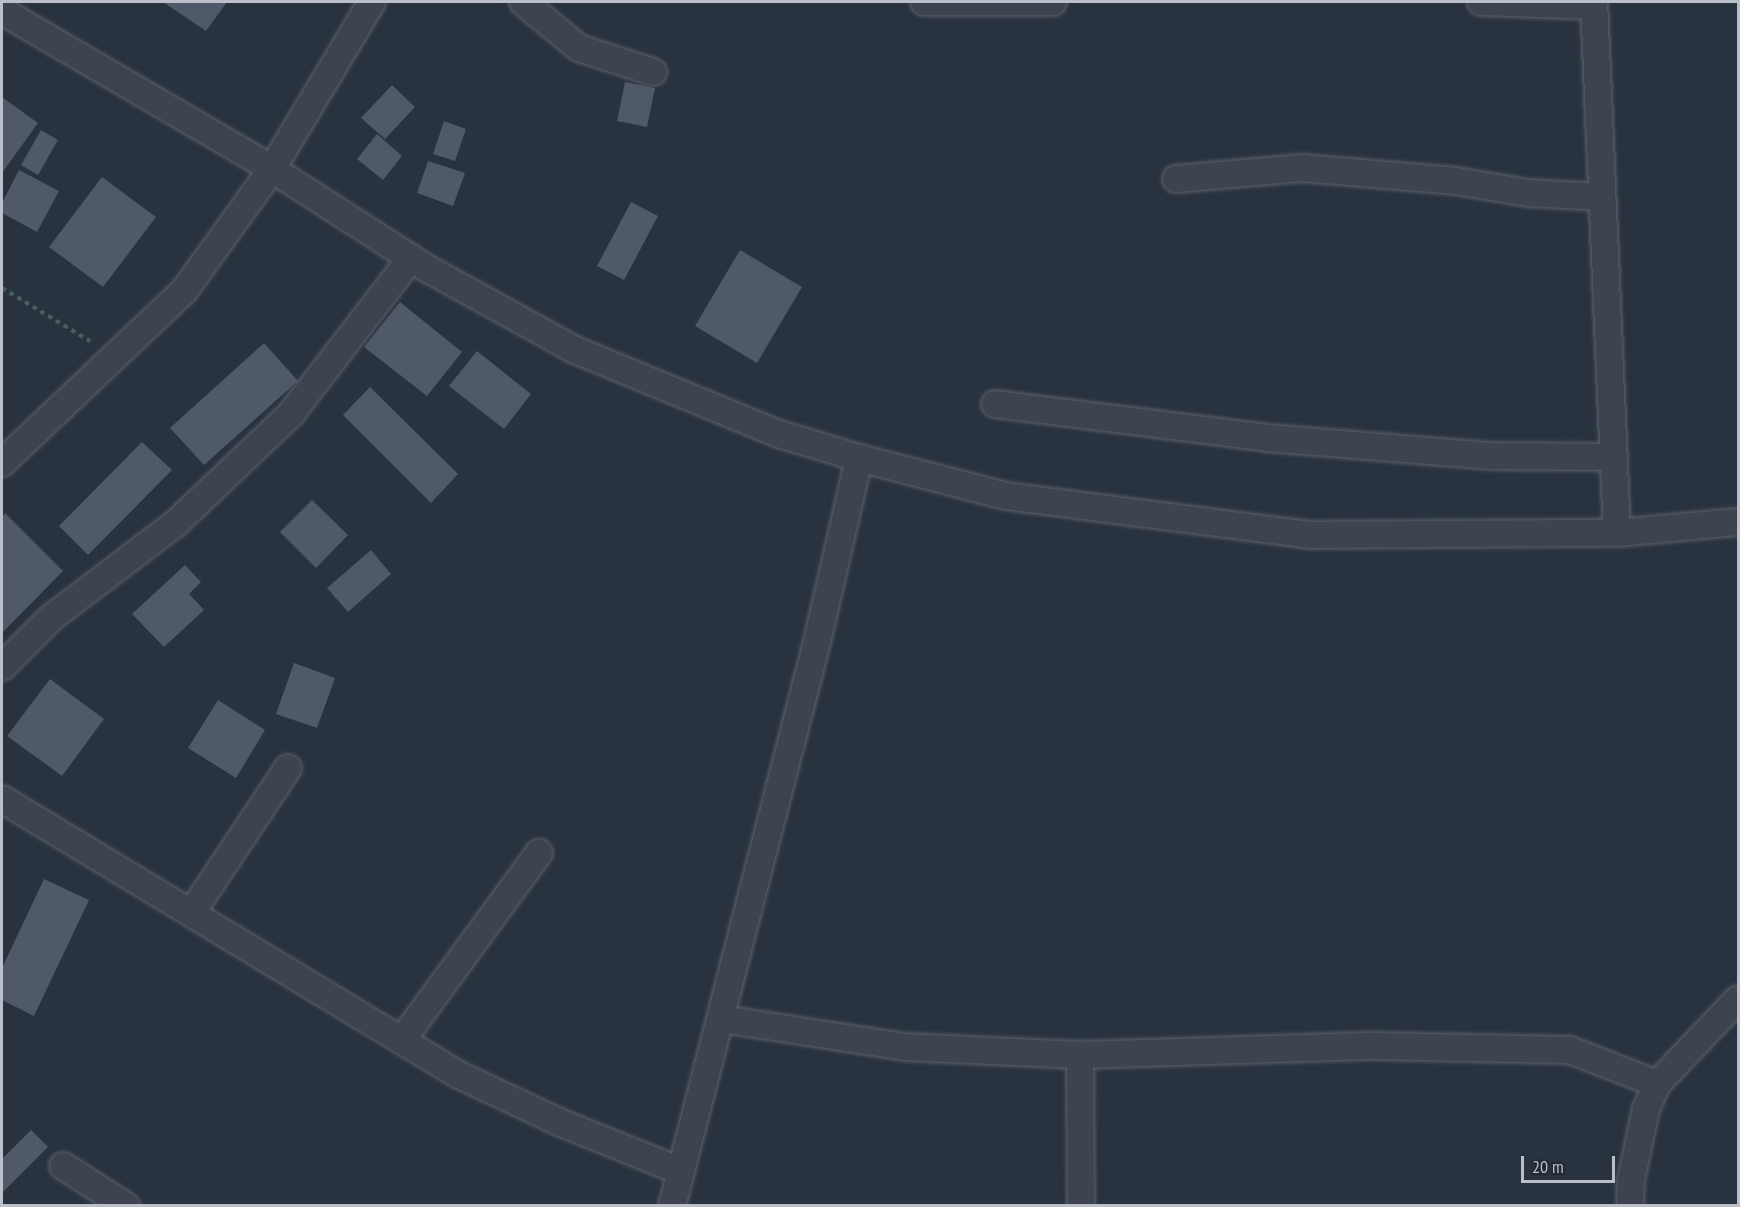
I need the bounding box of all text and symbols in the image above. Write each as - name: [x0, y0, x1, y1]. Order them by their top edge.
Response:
- scale bar: [1524, 1144, 1618, 1182]
- text: 20 m: [1532, 1155, 1564, 1178]

